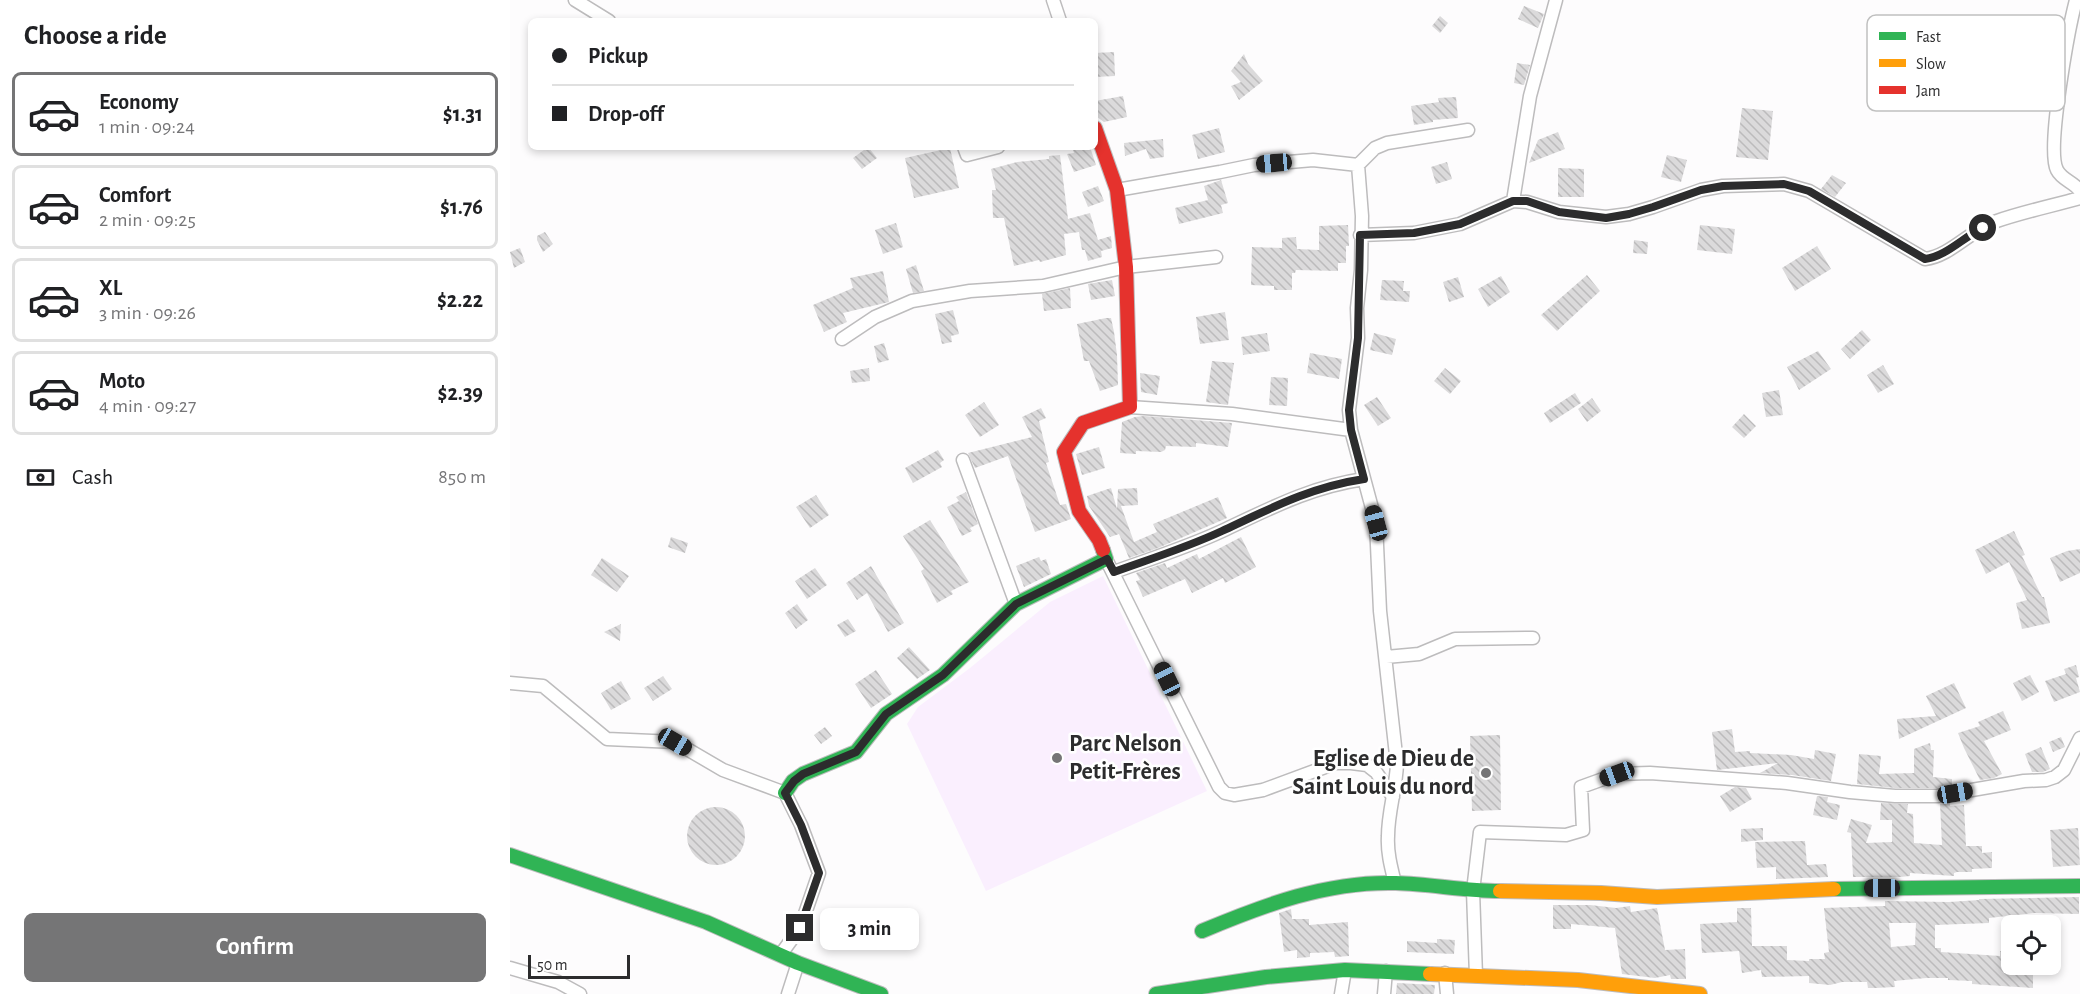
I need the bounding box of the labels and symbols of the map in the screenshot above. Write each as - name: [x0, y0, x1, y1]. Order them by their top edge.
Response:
- legend: [1867, 15, 2065, 111]
- text: Fast: [1916, 29, 1941, 45]
- text: Slow: [1916, 56, 1946, 72]
- text: Jam: [1916, 83, 1941, 99]
- car: [1255, 152, 1293, 174]
- route start: [1969, 214, 1996, 241]
- car: [1363, 503, 1389, 543]
- car: [1151, 659, 1183, 699]
- car: [655, 725, 695, 759]
- place label: Parc Nelson Petit-Frères: [1069, 732, 1182, 784]
- place label: Eglise de Dieu de Saint Louis du nord: [1292, 747, 1474, 799]
- marker: Parc Nelson Petit-Frères: [1050, 751, 1064, 765]
- car: [1597, 759, 1637, 789]
- marker: Eglise de Dieu de Saint Louis du nord: [1479, 766, 1493, 780]
- car: [1936, 781, 1974, 805]
- car: [1864, 879, 1900, 897]
- callout: 3 min: [821, 907, 920, 949]
- route end: [786, 914, 813, 941]
- scale bar: [528, 952, 630, 980]

